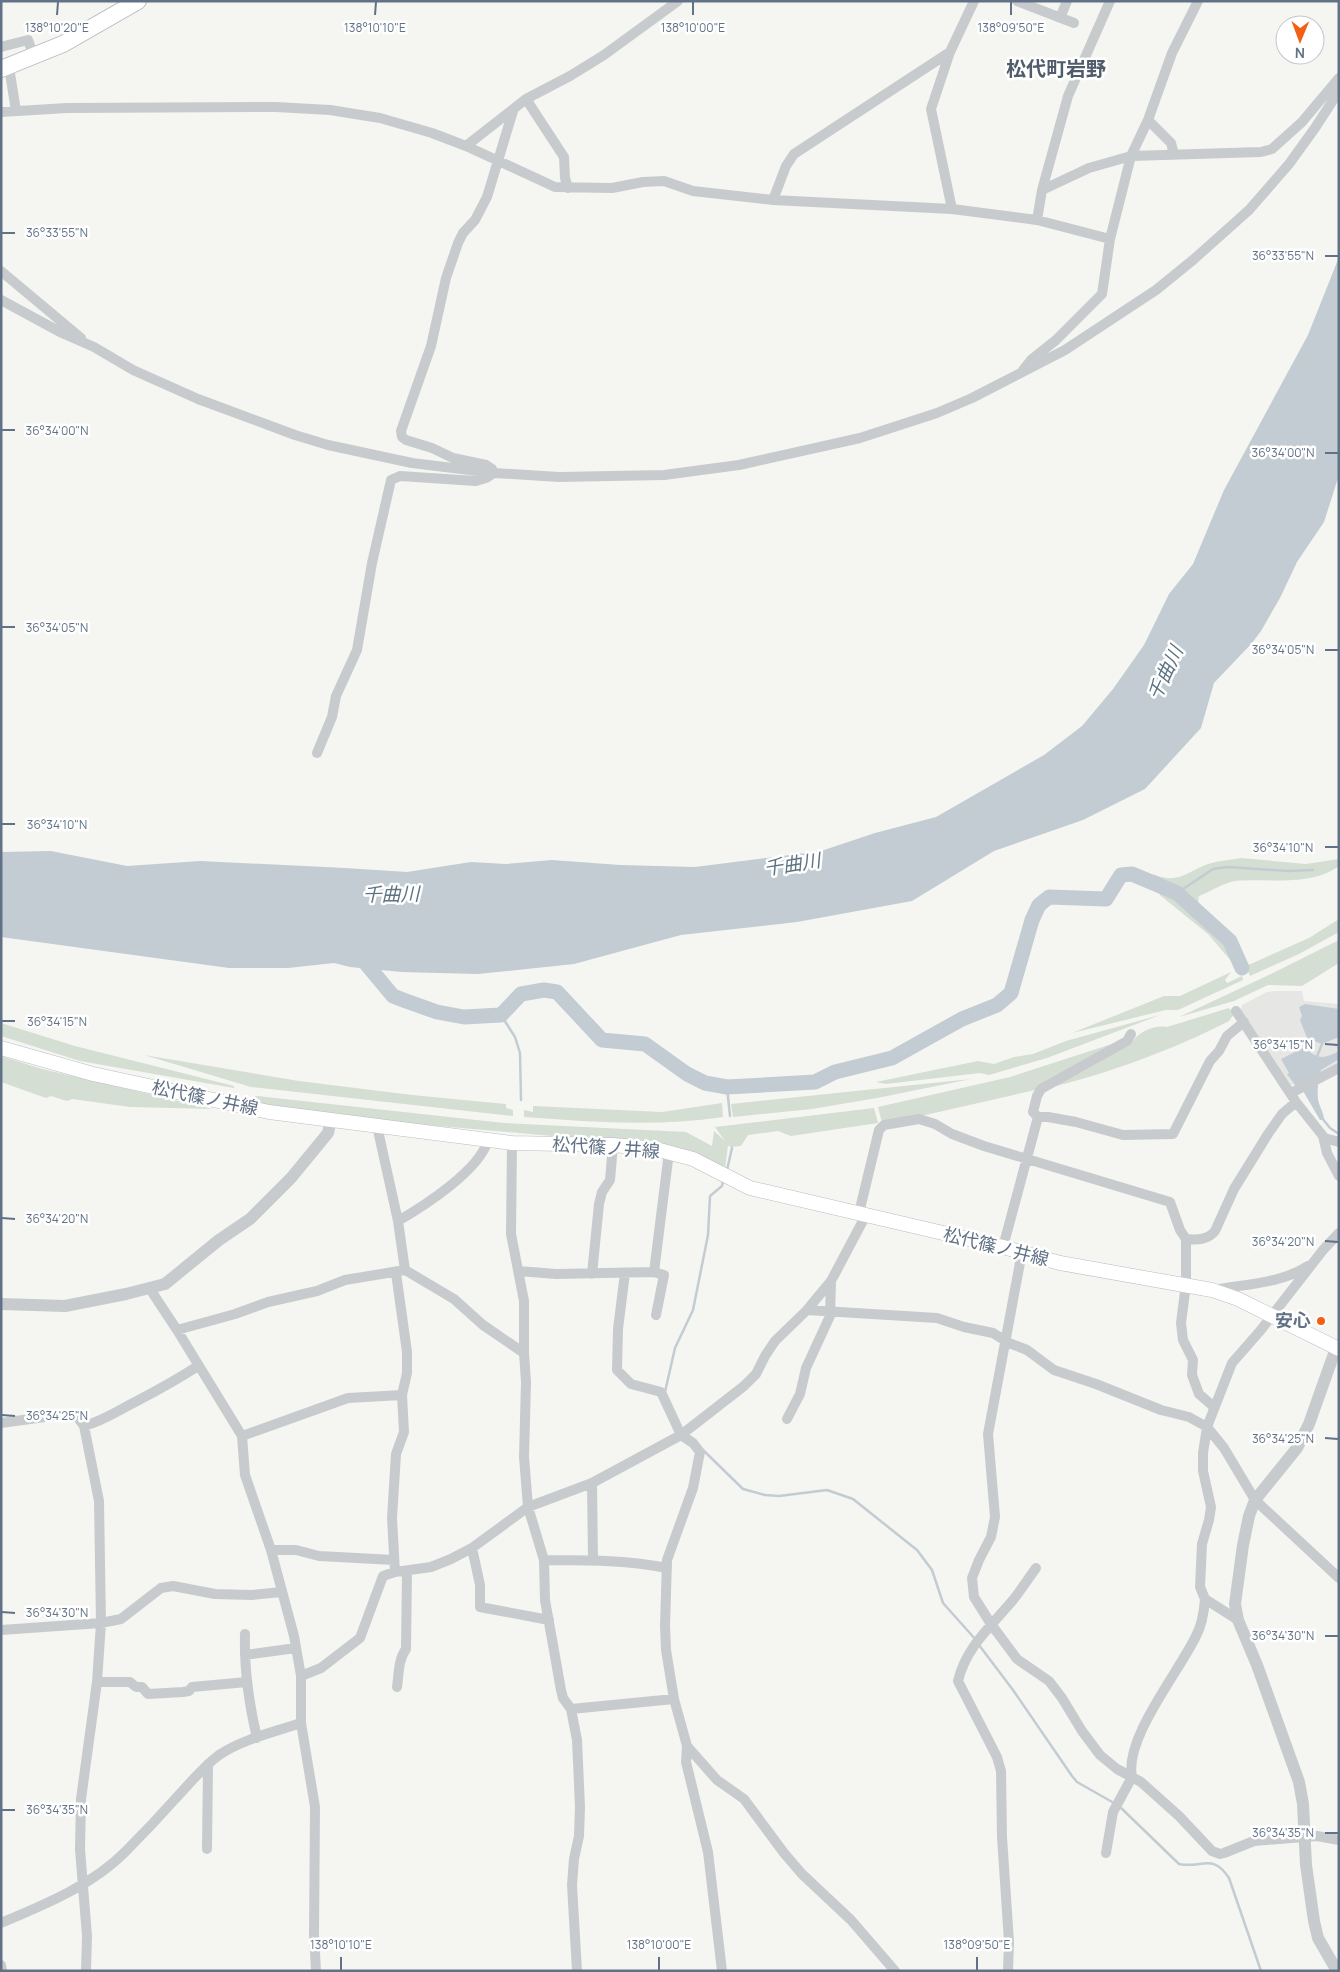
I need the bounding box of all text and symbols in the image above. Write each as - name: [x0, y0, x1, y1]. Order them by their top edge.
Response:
- north arrow: [1275, 15, 1325, 65]
- text: 138°10'20"E: [25, 19, 89, 36]
- text: 138°10'10"E: [344, 19, 406, 36]
- text: 138°10'00"E: [661, 19, 725, 36]
- text: 138°09'50"E: [978, 19, 1045, 36]
- text: N: [1295, 44, 1305, 63]
- district label: 松代町岩野: [1006, 55, 1106, 82]
- text: 36°33'55"N: [26, 224, 88, 241]
- text: 36°33'55"N: [1252, 247, 1314, 264]
- text: 36°34'00"N: [26, 422, 88, 439]
- text: 36°34'00"N: [1252, 444, 1314, 461]
- text: 36°34'05"N: [26, 619, 88, 636]
- water label: 千曲川: [1141, 640, 1190, 704]
- text: 36°34'05"N: [1252, 641, 1314, 658]
- text: 36°34'10"N: [27, 816, 87, 833]
- text: 36°34'10"N: [1253, 839, 1313, 856]
- water label: 千曲川: [762, 846, 824, 881]
- water label: 千曲川: [362, 880, 422, 907]
- text: 36°34'15"N: [27, 1013, 87, 1030]
- text: 36°34'15"N: [1253, 1036, 1313, 1053]
- street label: 松代篠ノ井線: [150, 1074, 261, 1120]
- street label: 松代篠ノ井線: [551, 1131, 661, 1163]
- text: 36°34'20"N: [26, 1210, 88, 1227]
- street label: 松代篠ノ井線: [941, 1221, 1052, 1271]
- text: 36°34'20"N: [1252, 1233, 1314, 1250]
- place label: 安心: [1275, 1308, 1311, 1332]
- marker: 安心: [1315, 1315, 1327, 1327]
- text: 36°34'25"N: [26, 1407, 88, 1424]
- text: 36°34'25"N: [1252, 1430, 1314, 1447]
- text: 36°34'30"N: [26, 1604, 88, 1621]
- text: 36°34'30"N: [1252, 1627, 1314, 1644]
- text: 36°34'35"N: [26, 1801, 88, 1818]
- text: 36°34'35"N: [1252, 1824, 1314, 1841]
- text: 138°10'10"E: [310, 1936, 372, 1953]
- text: 138°10'00"E: [627, 1936, 691, 1953]
- text: 138°09'50"E: [944, 1936, 1011, 1953]

